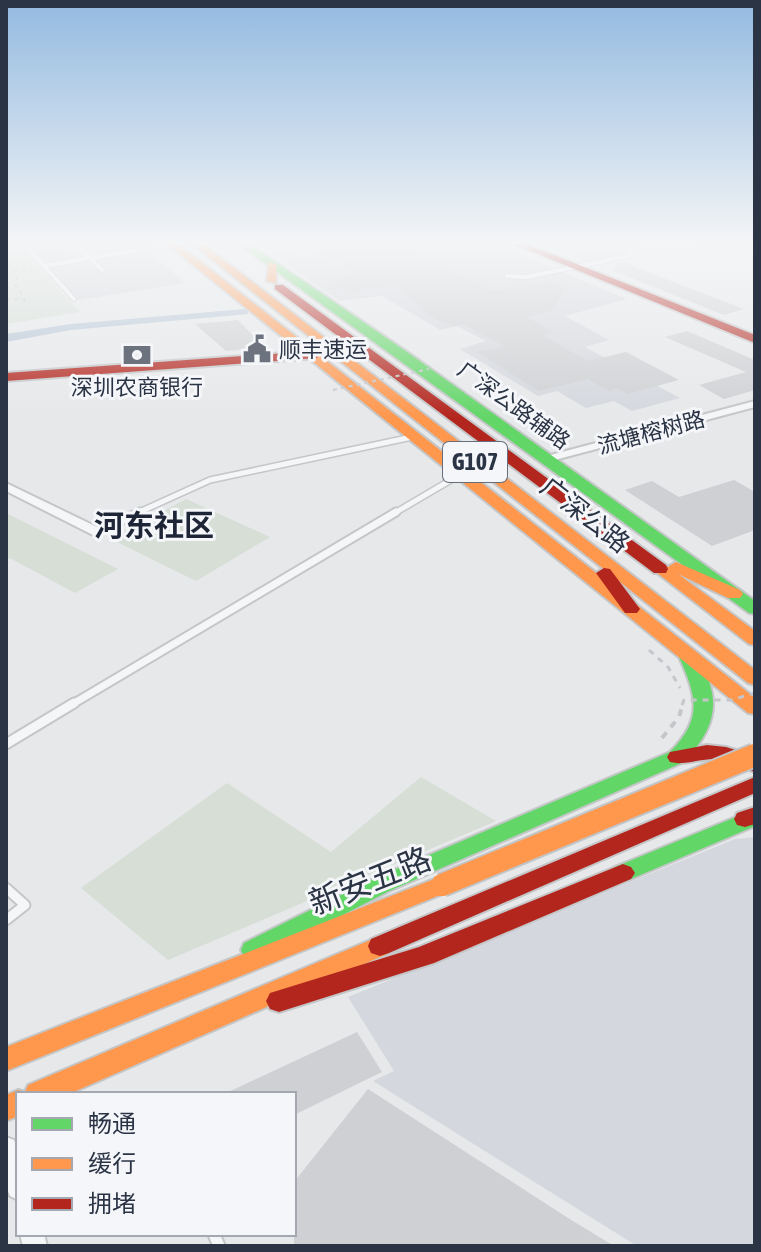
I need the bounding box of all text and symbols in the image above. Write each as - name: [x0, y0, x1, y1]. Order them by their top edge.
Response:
- public building icon: 顺丰速运: [242, 334, 272, 364]
- place label: 顺丰速运: [279, 336, 367, 362]
- bank icon: 深圳农商银行: [122, 340, 152, 370]
- street label: 广深公路辅路: [453, 356, 575, 454]
- place label: 深圳农商银行: [71, 374, 203, 400]
- street label: 流塘榕树路: [595, 405, 707, 459]
- road number: G107: [443, 442, 507, 482]
- street label: 广深公路: [535, 471, 635, 559]
- district label: 河东社区: [94, 508, 214, 542]
- street label: 新安五路: [304, 839, 436, 922]
- legend: [16, 1092, 296, 1236]
- text: 畅通: [88, 1110, 136, 1137]
- text: 缓行: [88, 1150, 136, 1177]
- text: 拥堵: [88, 1190, 136, 1217]

